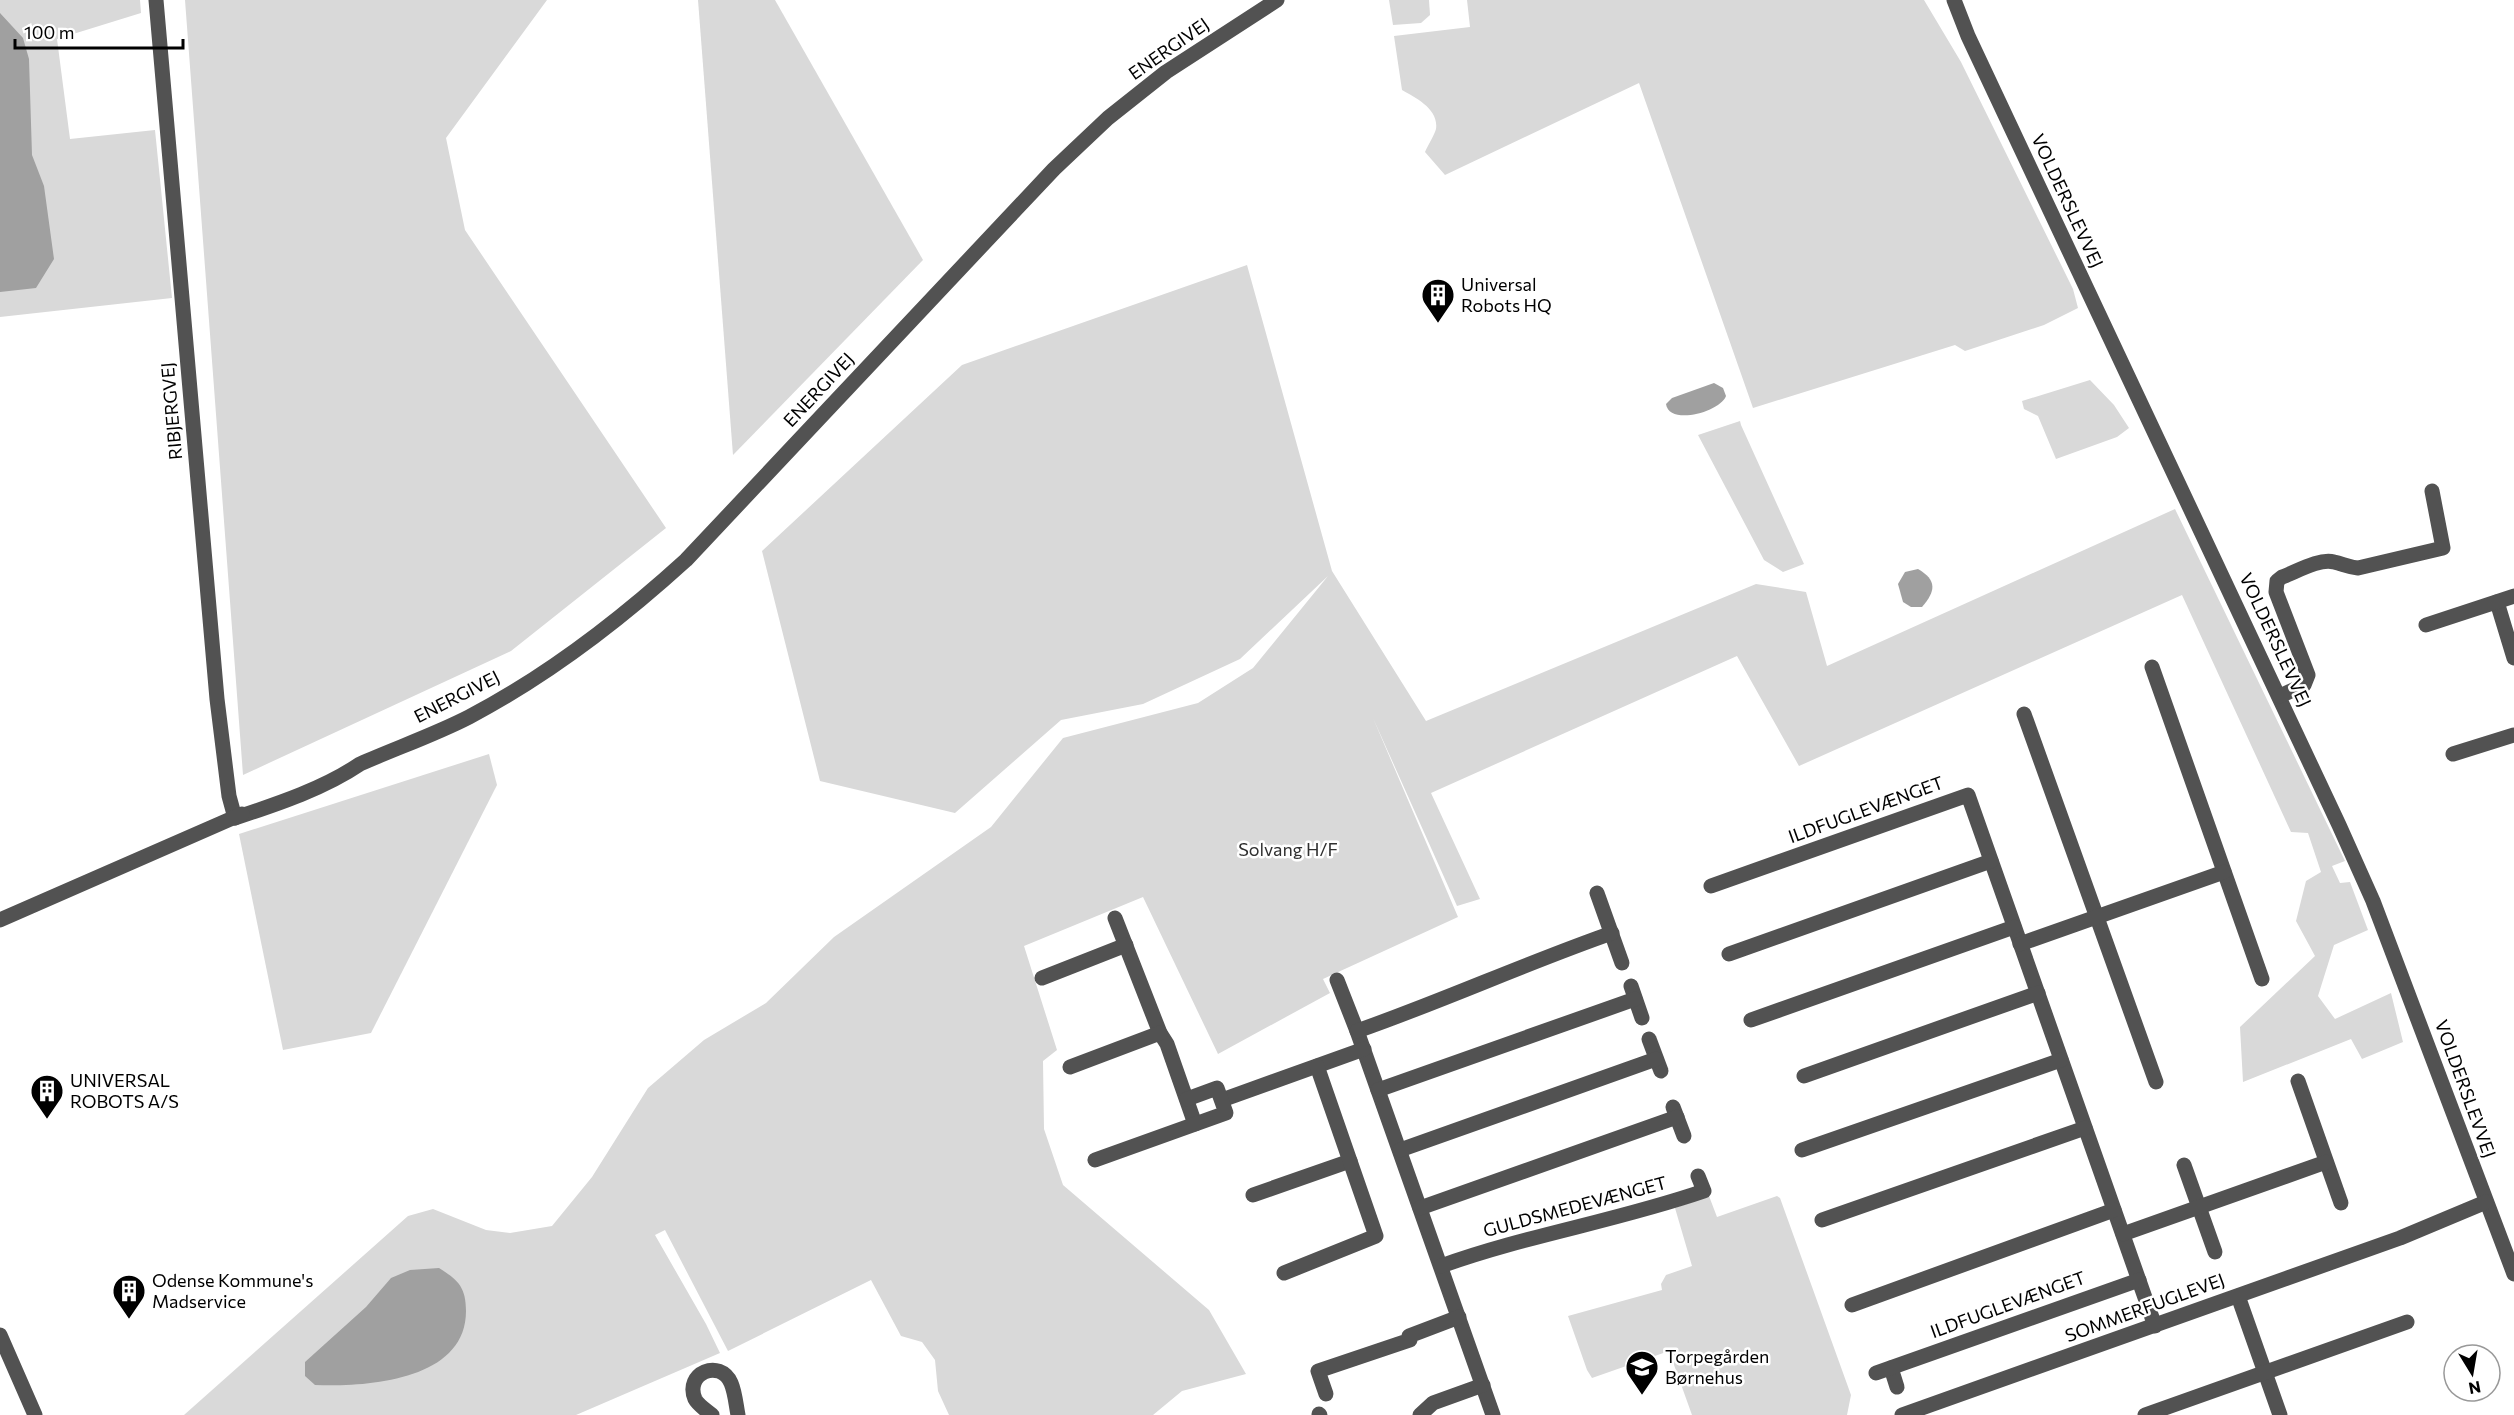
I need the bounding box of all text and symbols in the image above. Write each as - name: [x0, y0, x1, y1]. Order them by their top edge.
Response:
- scale bar: [15, 12, 183, 50]
- street label: ENERGIVEJ: [1124, 12, 1213, 84]
- text: 100 m: [24, 21, 74, 43]
- street label: VOLDERSLEVVEJ: [2027, 130, 2109, 271]
- place label: Universal Robots HQ: [1461, 273, 1552, 316]
- building icon: Universal Robots HQ: [1420, 277, 1456, 324]
- street label: ENERGIVEJ: [778, 348, 858, 431]
- street label: RIBJERGVEJ: [156, 361, 186, 461]
- street label: VOLDERSLEVVEJ: [2235, 569, 2317, 710]
- street label: ENERGIVEJ: [410, 665, 503, 727]
- street label: ILDFUGLEVÆNGET: [1785, 771, 1946, 847]
- park label: Solvang H/F: [1238, 838, 1338, 860]
- street label: VOLDERSLEVVEJ: [2431, 1017, 2501, 1161]
- place label: UNIVERSAL ROBOTS A/S: [70, 1069, 179, 1112]
- building icon: UNIVERSAL ROBOTS A/S: [29, 1073, 65, 1120]
- street label: GULDSMEDEVÆNGET: [1480, 1171, 1669, 1241]
- street label: ILDFUGLEVÆNGET: [1927, 1266, 2088, 1342]
- street label: SOMMERFUGLEVEJ: [2062, 1268, 2227, 1346]
- place label: Odense Kommune's Madservice: [152, 1269, 313, 1312]
- building icon: Odense Kommune's Madservice: [111, 1273, 147, 1320]
- north arrow: [2442, 1343, 2502, 1403]
- place label: Torpegården Børnehus: [1665, 1345, 1769, 1388]
- school or university icon: Torpegården Børnehus: [1624, 1349, 1660, 1396]
- text: N: [2467, 1378, 2483, 1399]

